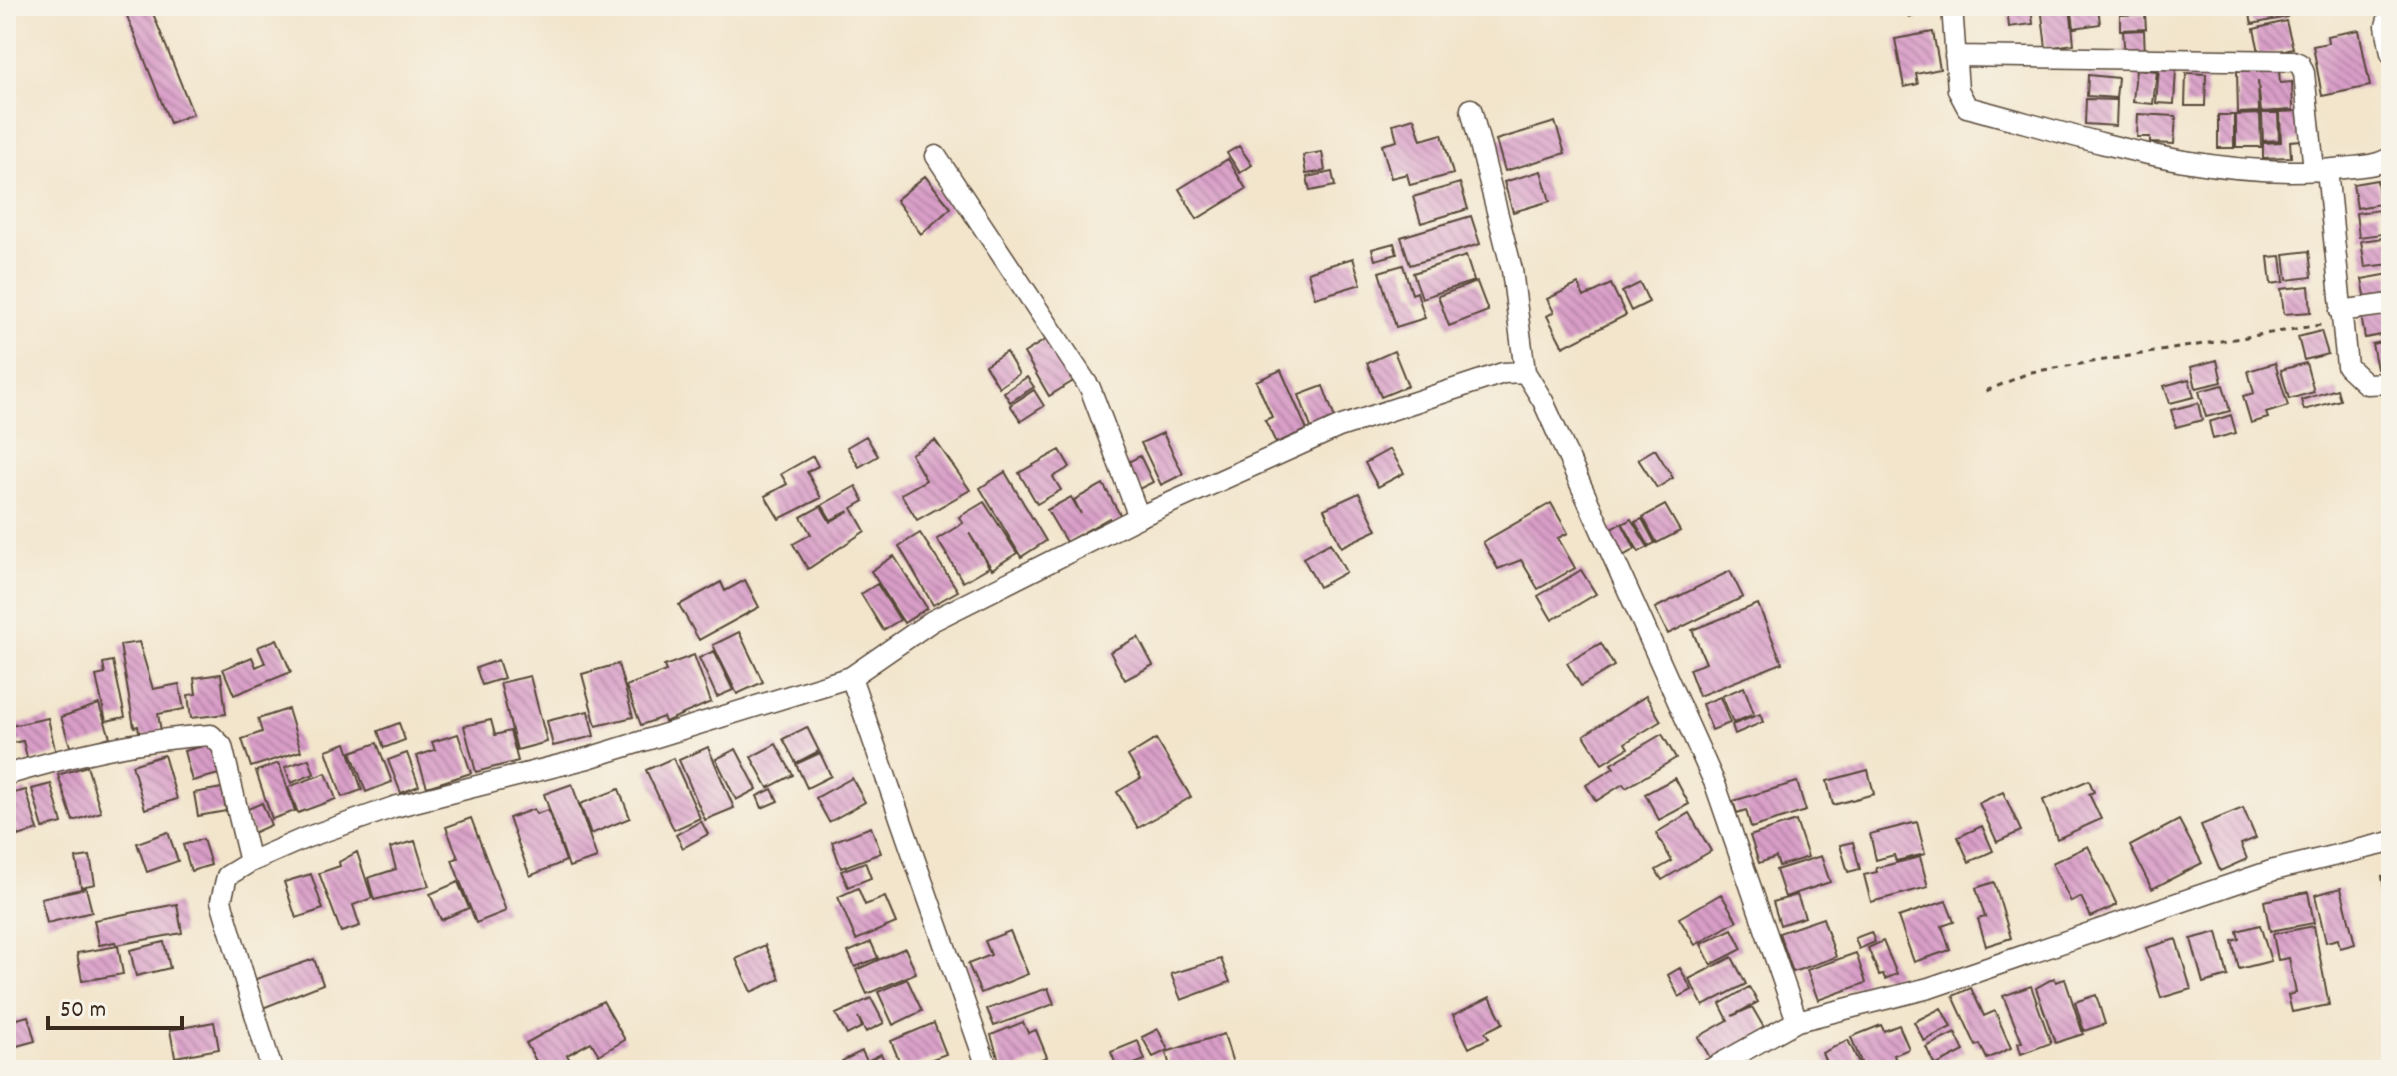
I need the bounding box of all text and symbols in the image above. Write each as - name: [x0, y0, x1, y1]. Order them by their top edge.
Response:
- scale bar: [48, 980, 182, 1030]
- text: 50 m: [60, 994, 106, 1028]

